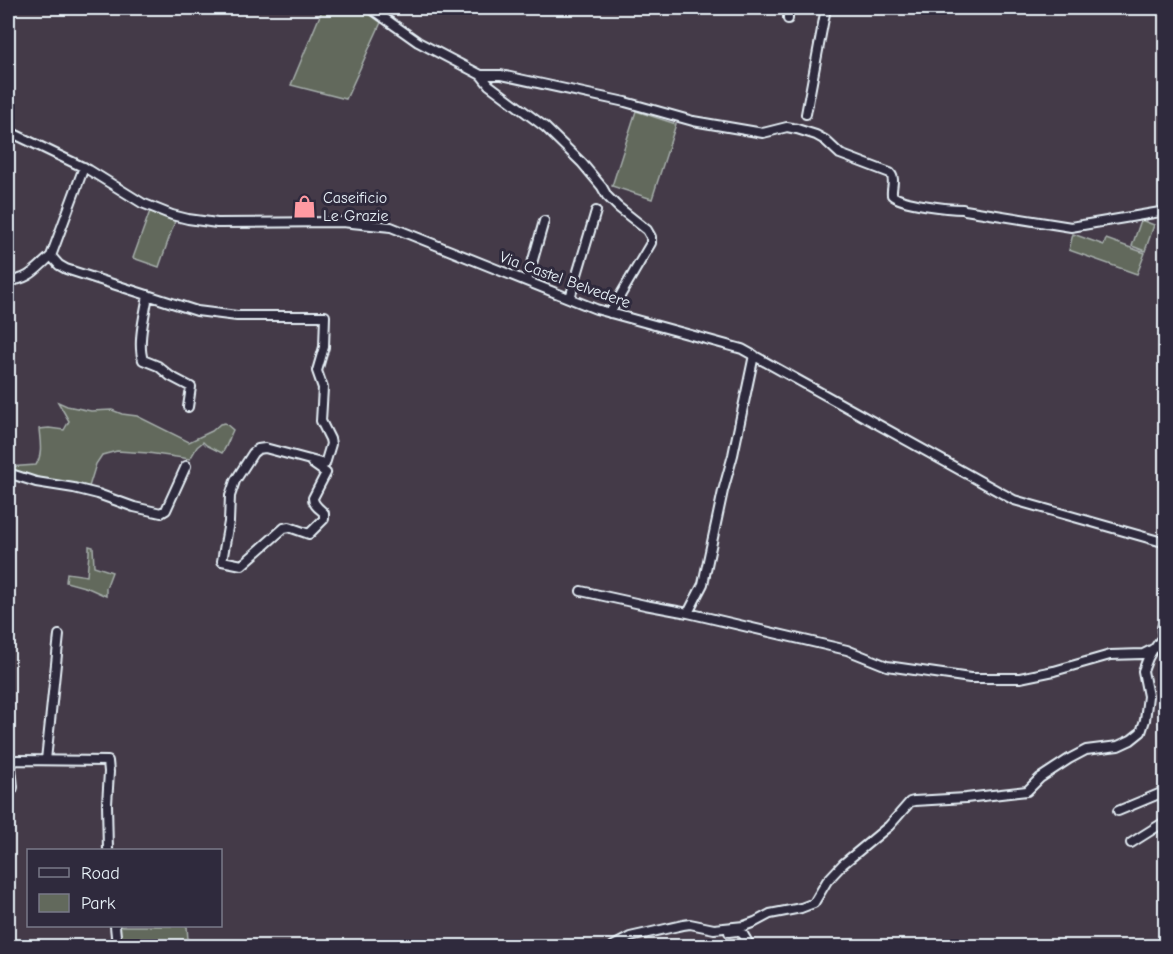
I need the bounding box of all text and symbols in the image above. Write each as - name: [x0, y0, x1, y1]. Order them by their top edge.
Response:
- place label: Caseificio Le Grazie: [323, 189, 388, 225]
- shop icon: Caseificio Le Grazie: [292, 194, 318, 220]
- street label: Via Castel Belvedere: [497, 248, 633, 312]
- legend: [27, 849, 222, 927]
- text: Road: [81, 863, 120, 884]
- text: Park: [81, 893, 116, 914]

